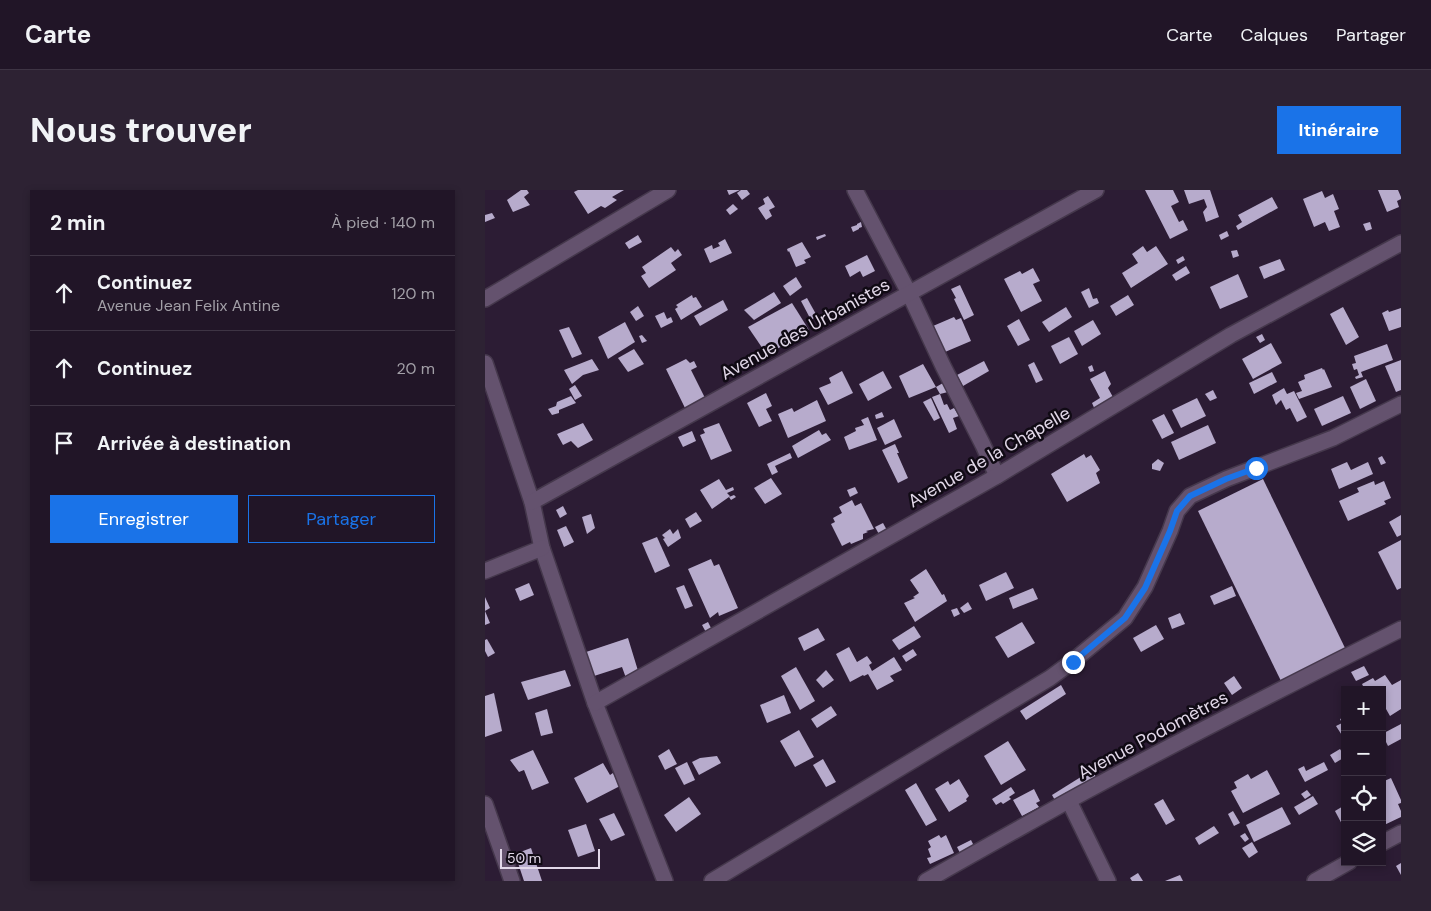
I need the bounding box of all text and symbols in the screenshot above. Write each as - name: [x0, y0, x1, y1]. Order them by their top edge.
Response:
- text: Carte: [25, 19, 91, 50]
- text: Carte: [1166, 23, 1213, 47]
- text: Calques: [1241, 23, 1308, 47]
- text: Partager: [1336, 23, 1406, 47]
- button: Itinéraire: [1277, 106, 1401, 154]
- text: Nous trouver: [30, 107, 252, 153]
- text: 2 min: [50, 209, 106, 237]
- text: À pied · 140 m: [331, 212, 435, 233]
- text: Continuez: [97, 270, 192, 295]
- street label: Avenue des Urbanistes: [716, 272, 894, 386]
- icon: ahead: [50, 279, 78, 307]
- text: 120 m: [391, 283, 435, 304]
- text: Avenue Jean Felix Antine: [97, 295, 280, 316]
- icon: ahead: [50, 354, 78, 382]
- text: Continuez: [97, 356, 192, 381]
- text: 20 m: [396, 358, 435, 379]
- street label: Avenue de la Chapelle: [903, 401, 1075, 513]
- icon: arrive: [50, 429, 78, 457]
- text: Arrivée à destination: [97, 431, 291, 456]
- route start: [1245, 457, 1268, 480]
- button: Enregistrer: [50, 495, 238, 543]
- button: Partager: [248, 495, 435, 543]
- route end: [1062, 651, 1085, 674]
- street label: Avenue Podomètres: [1074, 685, 1232, 785]
- map controls: [1341, 686, 1386, 866]
- button: +: [1341, 686, 1386, 731]
- button: −: [1341, 731, 1386, 776]
- button: locate: [1341, 776, 1386, 821]
- button: layers: [1341, 821, 1386, 866]
- scale bar: [500, 846, 600, 869]
- text: 50 m: [507, 849, 541, 867]

